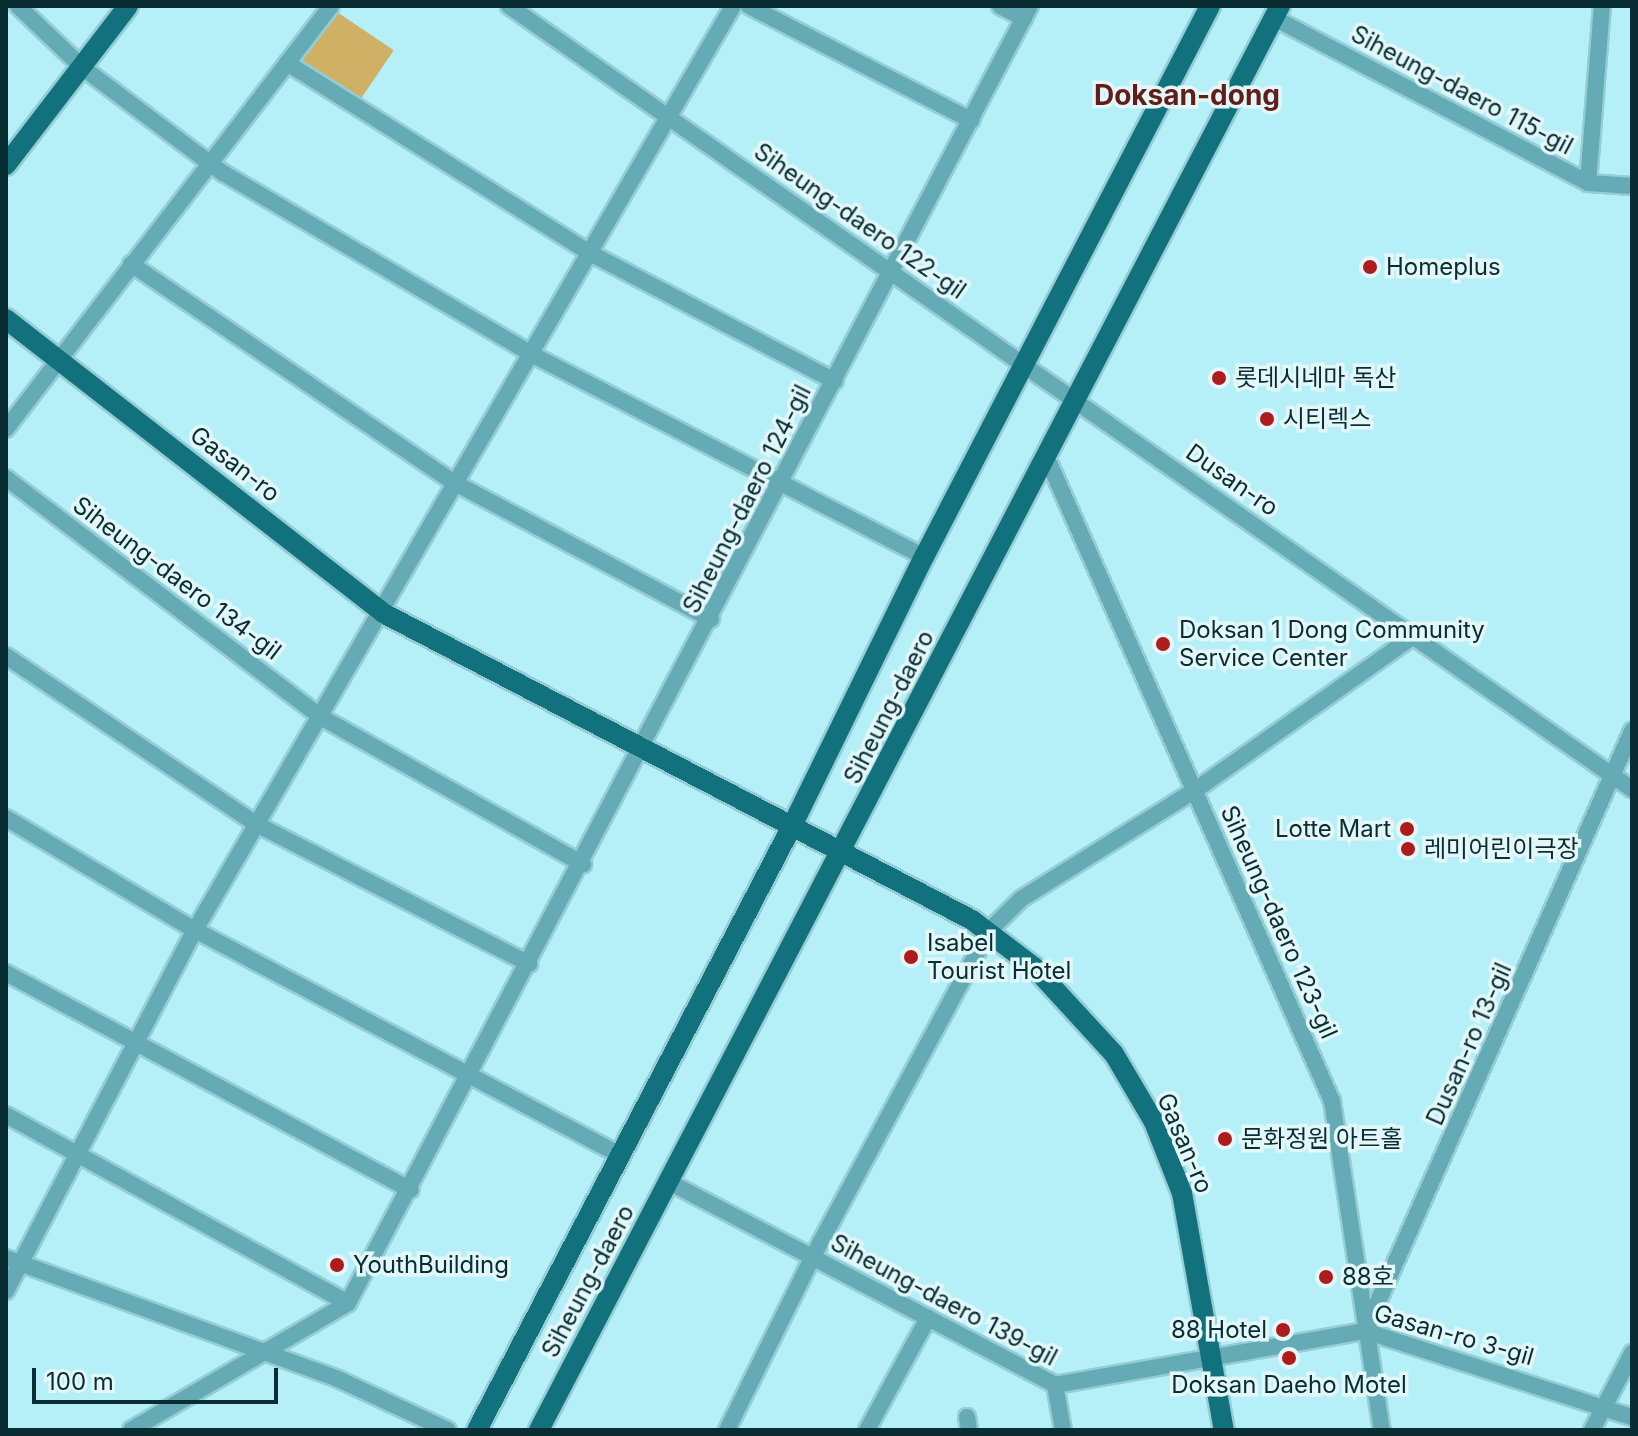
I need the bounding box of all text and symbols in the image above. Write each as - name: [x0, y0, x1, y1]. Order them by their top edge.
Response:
- street label: Siheung-daero 115-gil: [1346, 19, 1578, 161]
- district label: Doksan-dong: [1094, 78, 1280, 112]
- street label: Siheung-daero 122-gil: [749, 137, 971, 305]
- place label: Homeplus: [1386, 253, 1501, 281]
- marker: Homeplus: [1361, 258, 1379, 276]
- place label: 롯데시네마 독산: [1235, 364, 1396, 392]
- marker: 롯데시네마 독산: [1210, 369, 1228, 387]
- street label: Siheung-daero 124-gil: [677, 380, 817, 618]
- place label: 시티렉스: [1283, 405, 1371, 433]
- marker: 시티렉스: [1258, 410, 1276, 428]
- street label: Gasan-ro: [184, 420, 286, 508]
- street label: Dusan-ro: [1180, 438, 1284, 522]
- street label: Siheung-daero 134-gil: [67, 490, 287, 666]
- place label: Doksan 1 Dong Community Service Center: [1179, 616, 1485, 672]
- street label: Siheung-daero: [838, 625, 940, 789]
- marker: Doksan 1 Dong Community Service Center: [1154, 635, 1172, 653]
- street label: Siheung-daero 123-gil: [1215, 801, 1343, 1043]
- place label: Lotte Mart: [1275, 815, 1391, 843]
- marker: Lotte Mart: [1398, 820, 1416, 838]
- place label: 레미어린이극장: [1424, 835, 1579, 863]
- marker: 레미어린이극장: [1399, 840, 1417, 858]
- place label: Isabel Tourist Hotel: [927, 929, 1071, 985]
- marker: Isabel Tourist Hotel: [902, 948, 920, 966]
- street label: Dusan-ro 13-gil: [1420, 958, 1518, 1130]
- street label: Gasan-ro: [1151, 1089, 1219, 1197]
- place label: 문화정원 아트홀: [1241, 1125, 1402, 1153]
- marker: 문화정원 아트홀: [1216, 1130, 1234, 1148]
- street label: Siheung-daero: [536, 1200, 640, 1362]
- street label: Siheung-daero 139-gil: [826, 1228, 1062, 1372]
- place label: YouthBuilding: [353, 1251, 509, 1279]
- marker: YouthBuilding: [328, 1256, 346, 1274]
- place label: 88호: [1342, 1263, 1394, 1291]
- marker: 88호: [1317, 1268, 1335, 1286]
- street label: Gasan-ro 3-gil: [1371, 1298, 1537, 1372]
- place label: 88 Hotel: [1171, 1316, 1267, 1344]
- marker: 88 Hotel: [1274, 1321, 1292, 1339]
- marker: Doksan Daeho Motel: [1280, 1349, 1298, 1367]
- scale bar: [36, 1352, 282, 1402]
- text: 100 m: [46, 1367, 114, 1396]
- place label: Doksan Daeho Motel: [1171, 1371, 1407, 1399]

